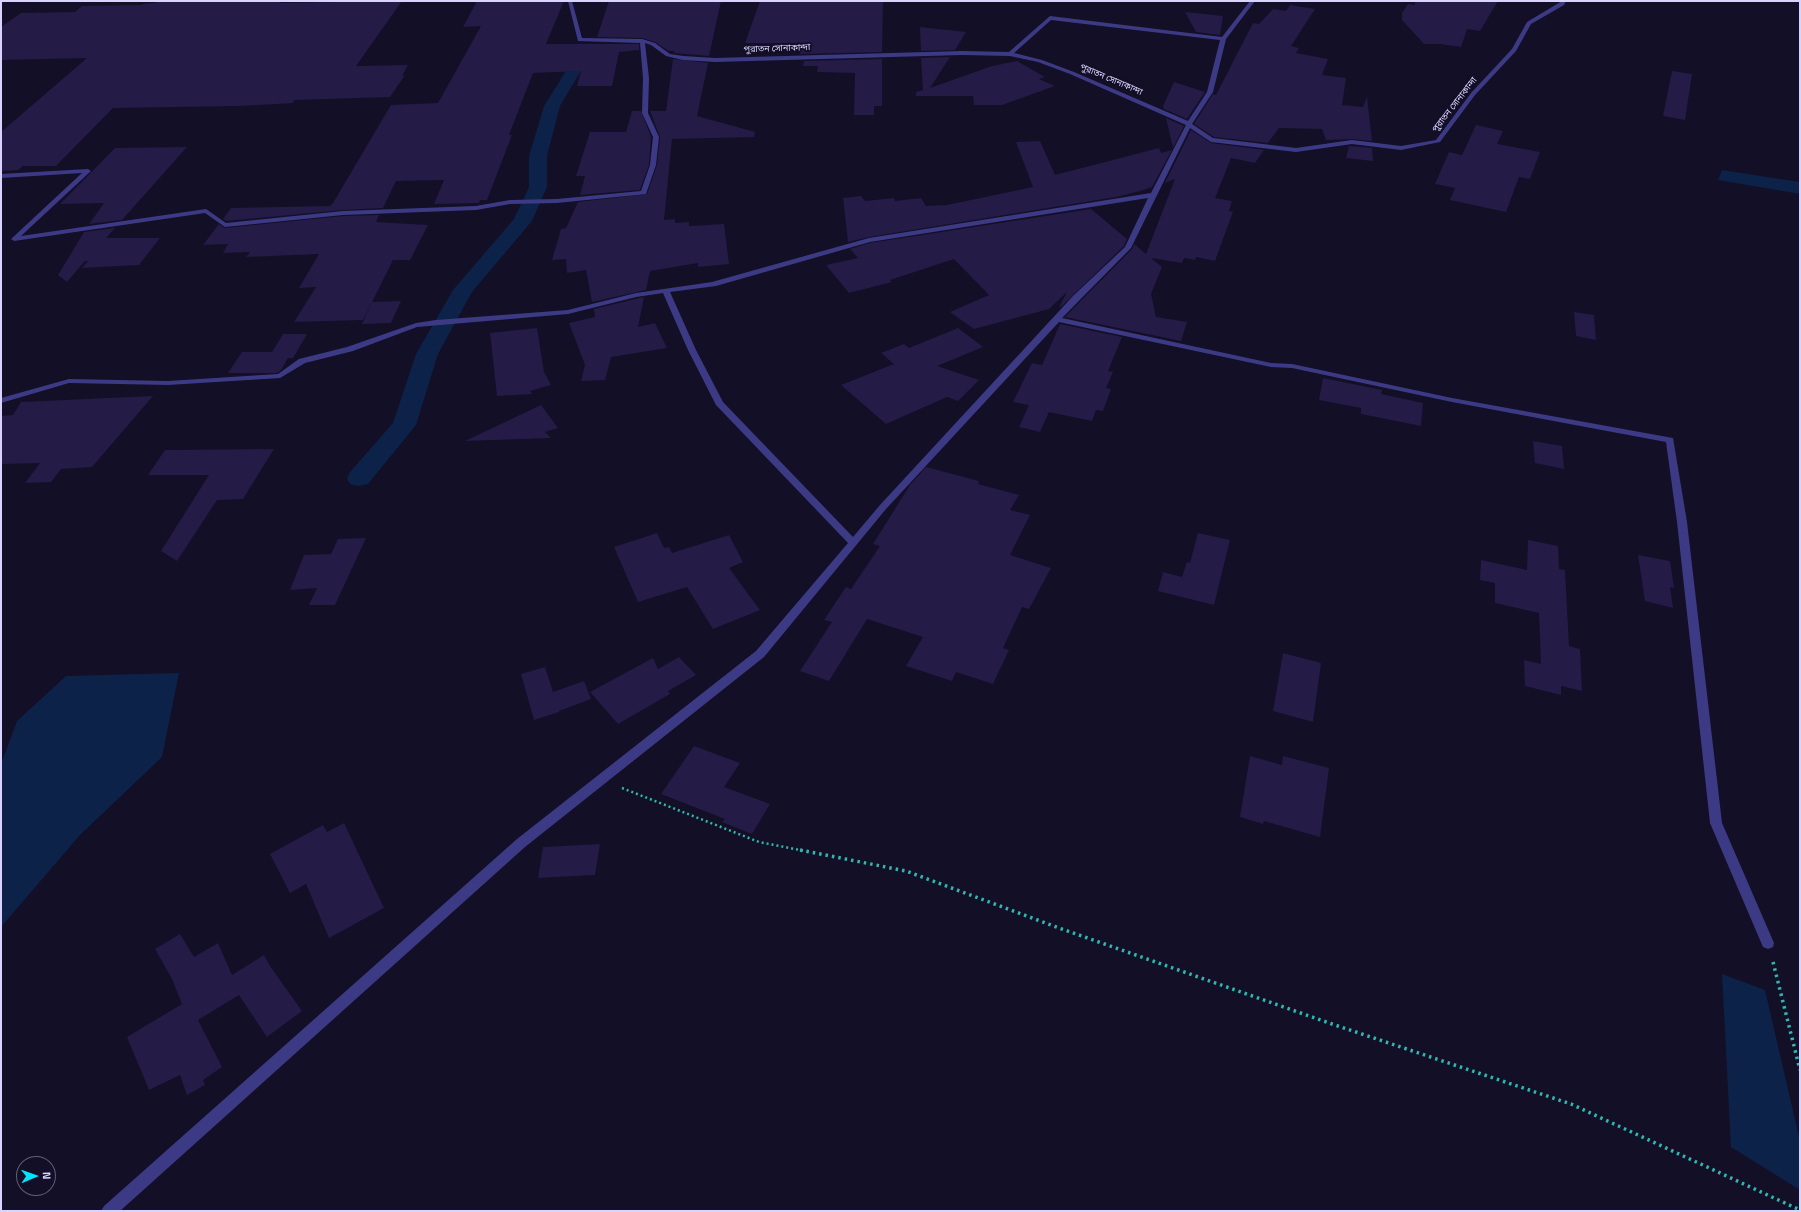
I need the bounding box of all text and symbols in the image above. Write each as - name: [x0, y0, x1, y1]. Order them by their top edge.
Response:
- street label: পুরাতন সোনাকান্দা: [743, 42, 811, 56]
- street label: পুরাতন সোনাকান্দা: [1078, 62, 1144, 98]
- street label: পুরাতন সোনাকান্দা: [1430, 75, 1480, 135]
- north arrow: [16, 1156, 56, 1196]
- text: N: [39, 1172, 55, 1180]

